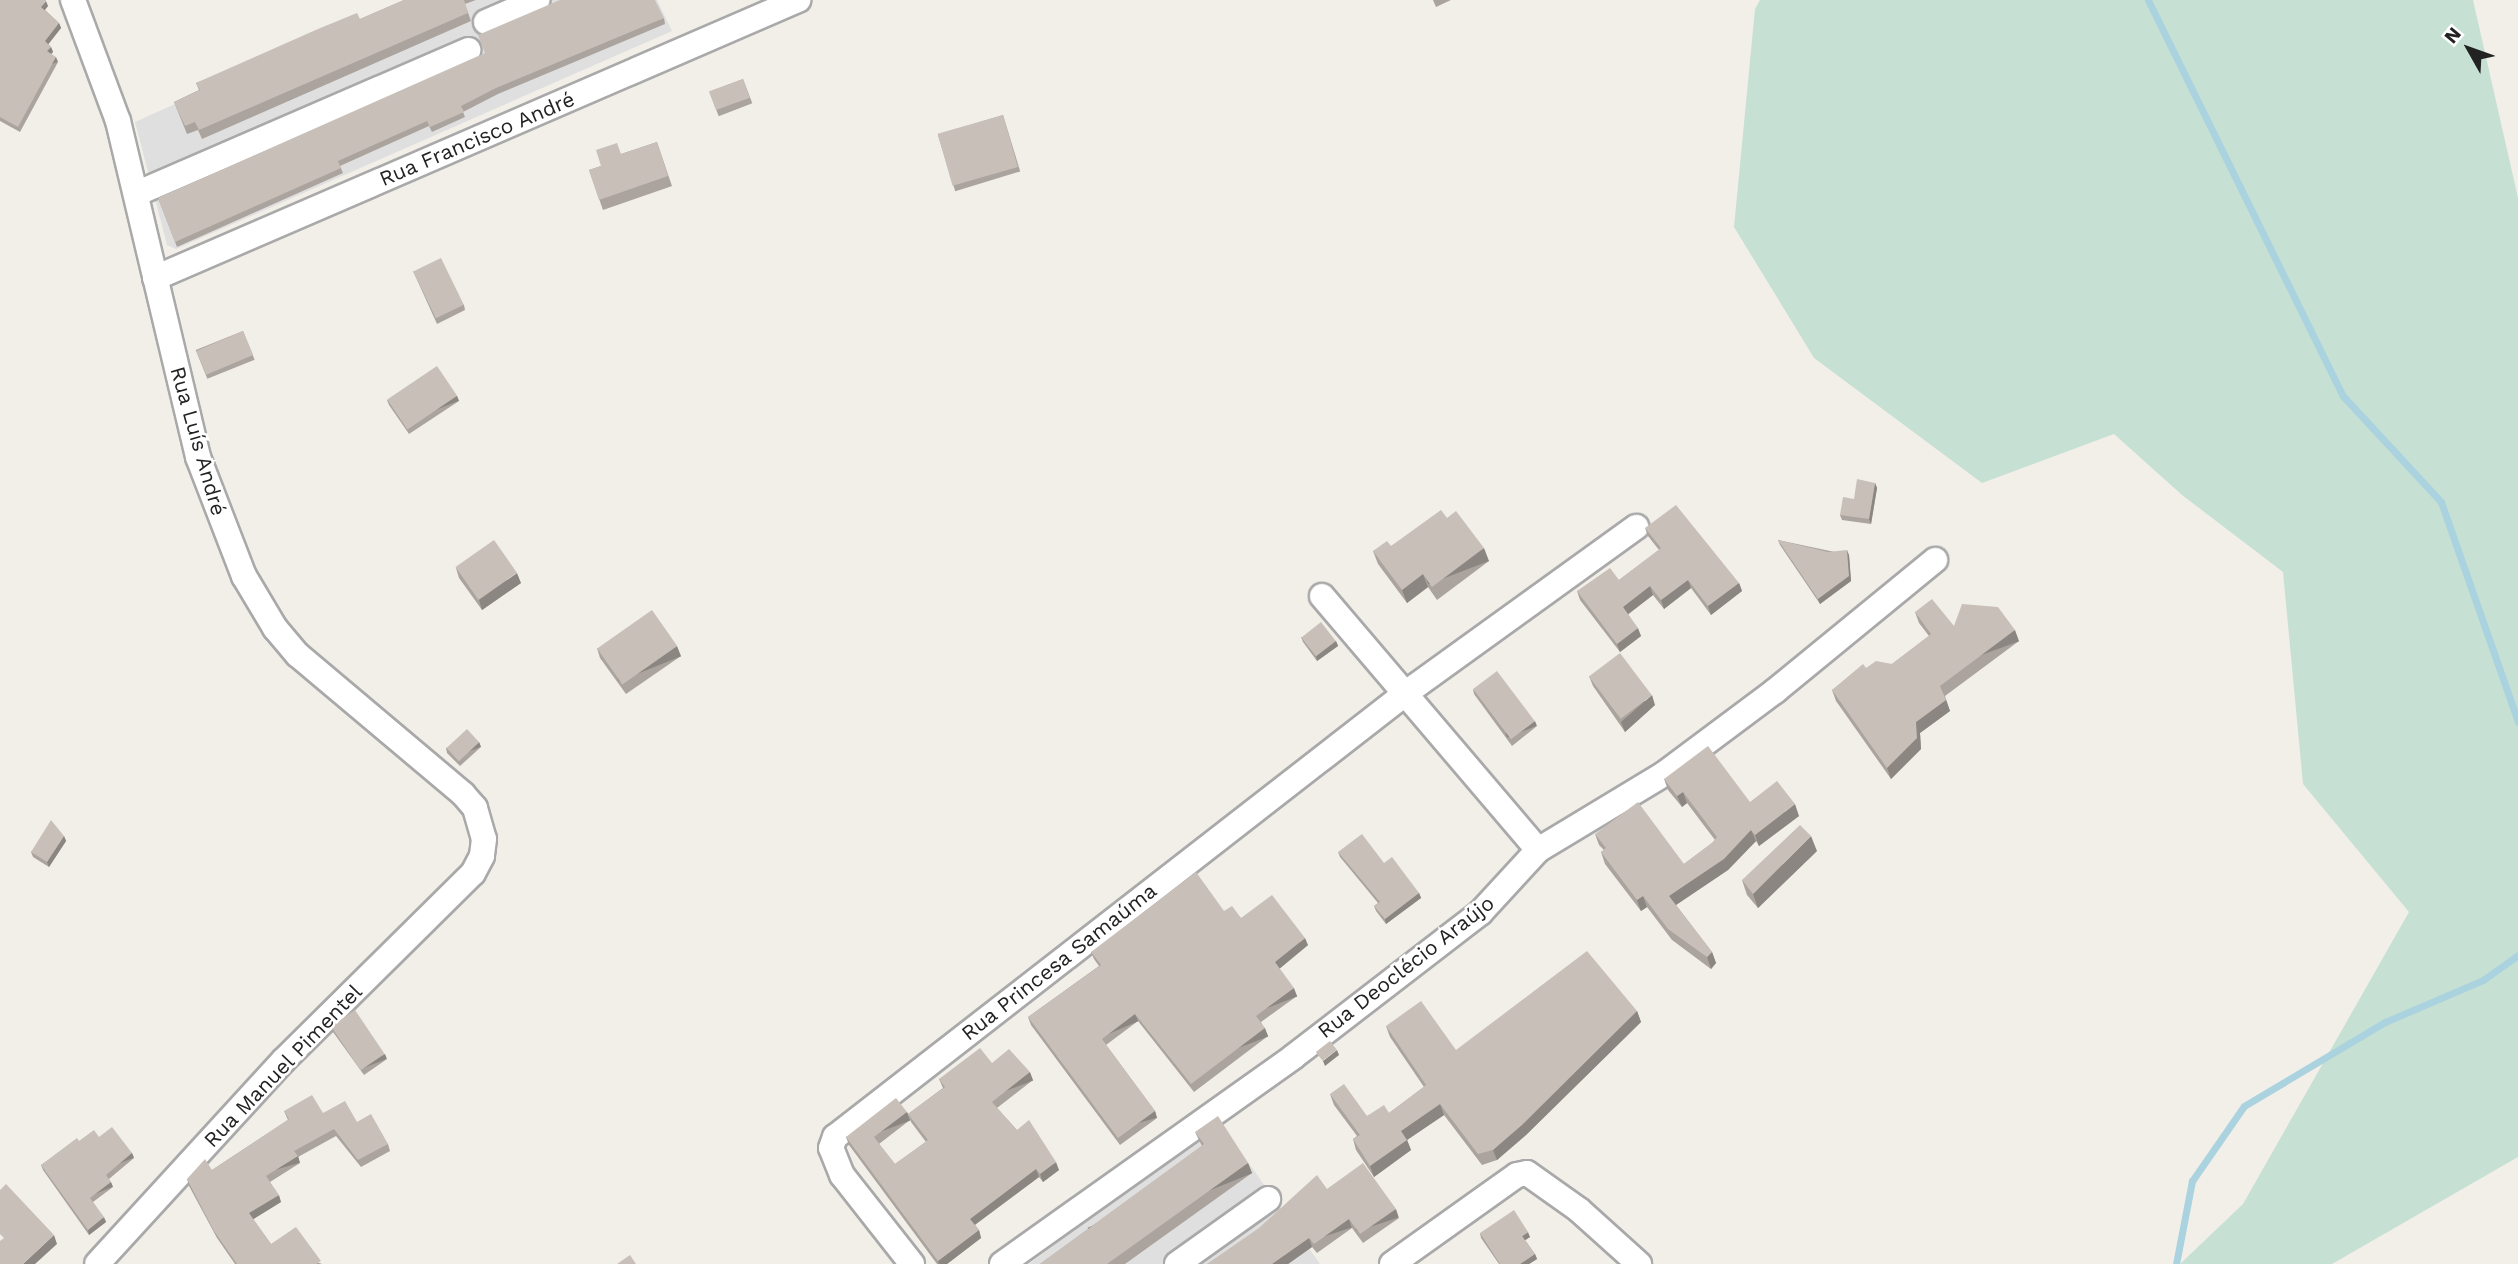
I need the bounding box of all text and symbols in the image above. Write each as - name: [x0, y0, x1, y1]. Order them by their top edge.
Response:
- north arrow: [2434, 14, 2504, 84]
- text: N: [2439, 22, 2466, 48]
- street label: Rua Francisco André: [375, 86, 579, 192]
- street label: Rua Luís André: [164, 363, 232, 519]
- street label: Rua Princesa Samaúma: [956, 878, 1162, 1046]
- street label: Rua Deoclécio Araújo: [1312, 890, 1500, 1044]
- street label: Rua Manuel Pimentel: [198, 979, 368, 1153]

